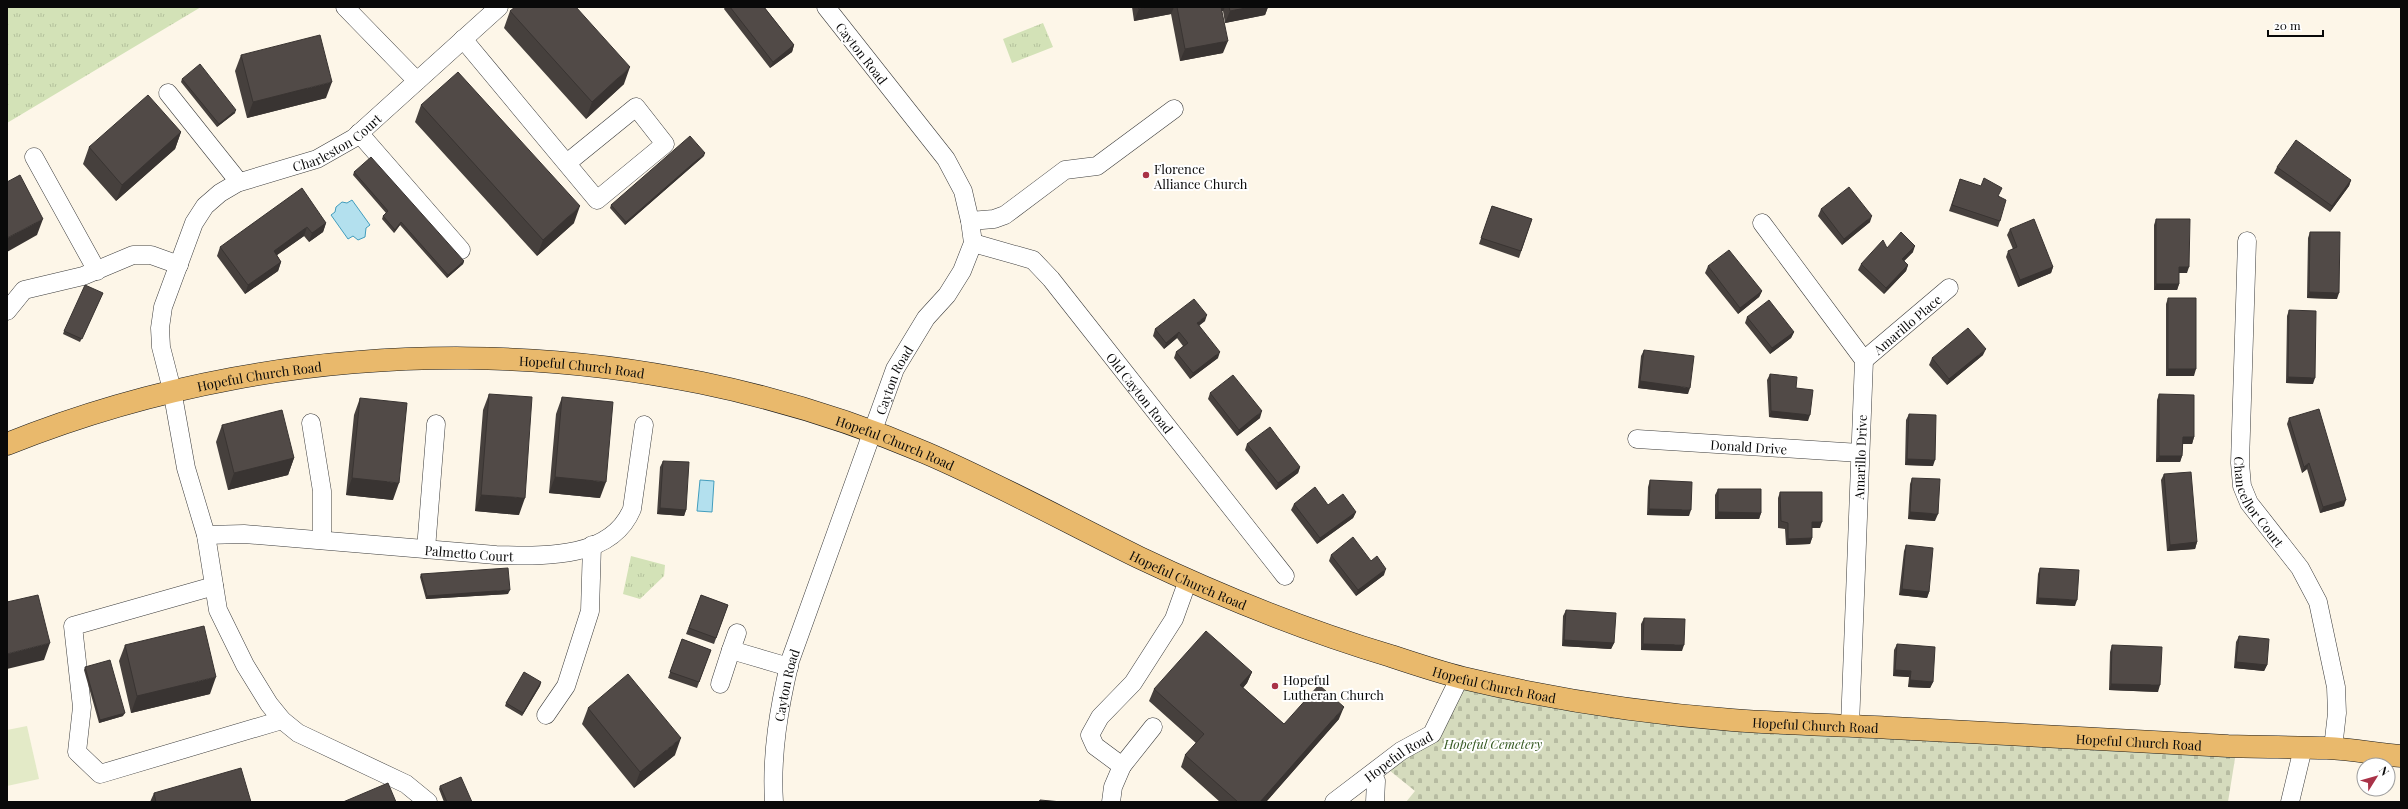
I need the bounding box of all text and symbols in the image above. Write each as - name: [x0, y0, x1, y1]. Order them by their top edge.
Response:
- scale bar: [2268, 12, 2323, 38]
- text: 20 m: [2274, 17, 2301, 33]
- street label: Cayton Road: [832, 19, 892, 88]
- street label: Charleston Court: [290, 109, 385, 174]
- place label: Florence Alliance Church: [1153, 160, 1248, 192]
- marker: Florence Alliance Church: [1141, 170, 1151, 180]
- street label: Amarillo Place: [1868, 290, 1945, 358]
- street label: Cayton Road: [871, 342, 916, 417]
- street label: Old Cayton Road: [1103, 349, 1178, 437]
- street label: Hopeful Church Road: [519, 351, 646, 381]
- street label: Hopeful Church Road: [195, 357, 323, 394]
- street label: Hopeful Church Road: [834, 411, 958, 473]
- street label: Amarillo Drive: [1850, 414, 1870, 501]
- street label: Donald Drive: [1710, 435, 1788, 457]
- street label: Chancellor Court: [2231, 456, 2289, 550]
- street label: Palmetto Court: [424, 541, 514, 564]
- street label: Hopeful Church Road: [1127, 546, 1250, 613]
- street label: Cayton Road: [770, 646, 802, 723]
- street label: Hopeful Church Road: [1431, 662, 1558, 706]
- place label: Hopeful Lutheran Church: [1283, 671, 1384, 703]
- marker: Hopeful Lutheran Church: [1270, 681, 1280, 691]
- street label: Hopeful Church Road: [1752, 713, 1879, 736]
- street label: Hopeful Road: [1360, 727, 1436, 785]
- street label: Hopeful Church Road: [2075, 729, 2203, 753]
- park label: Hopeful Cemetery: [1443, 735, 1542, 752]
- north arrow: [2356, 757, 2396, 797]
- text: N: [2376, 763, 2393, 778]

